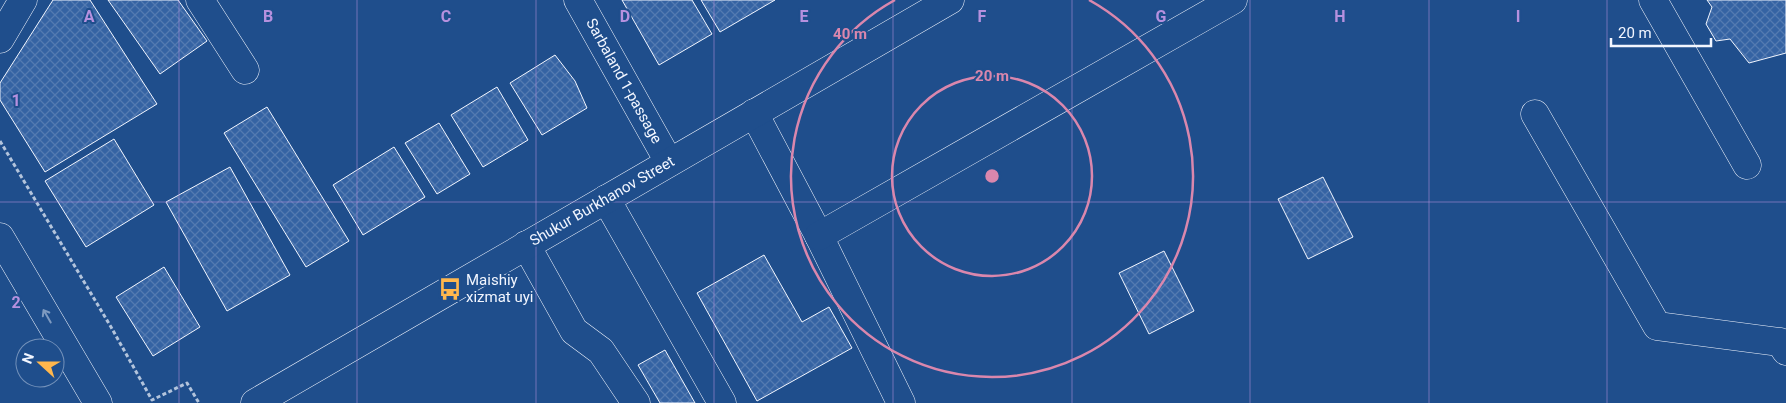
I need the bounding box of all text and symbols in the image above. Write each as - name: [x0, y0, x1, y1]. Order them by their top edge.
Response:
- text: A: [84, 7, 95, 26]
- text: B: [263, 7, 273, 26]
- text: C: [441, 7, 451, 26]
- text: D: [620, 7, 630, 26]
- text: E: [800, 7, 809, 26]
- text: F: [978, 7, 987, 26]
- text: G: [1156, 7, 1167, 26]
- text: H: [1334, 7, 1346, 26]
- text: I: [1516, 7, 1520, 26]
- street label: Sarbaland 1-passage: [582, 15, 666, 147]
- scale bar: [1611, 15, 1711, 47]
- text: 20 m: [1618, 24, 1652, 42]
- text: 40 m: [833, 25, 867, 43]
- text: 20 m: [975, 67, 1009, 85]
- text: 1: [11, 91, 21, 110]
- street label: Shukur Burkhanov Street: [526, 152, 678, 250]
- centre of rings: [983, 167, 1001, 185]
- place label: Maishiy xizmat uyi: [466, 271, 534, 306]
- bus stop icon: Maishiy xizmat uyi: [437, 276, 463, 302]
- text: 2: [11, 293, 21, 312]
- one-way arrow: [41, 309, 51, 323]
- north arrow: [15, 338, 65, 388]
- text: N: [19, 351, 37, 366]

